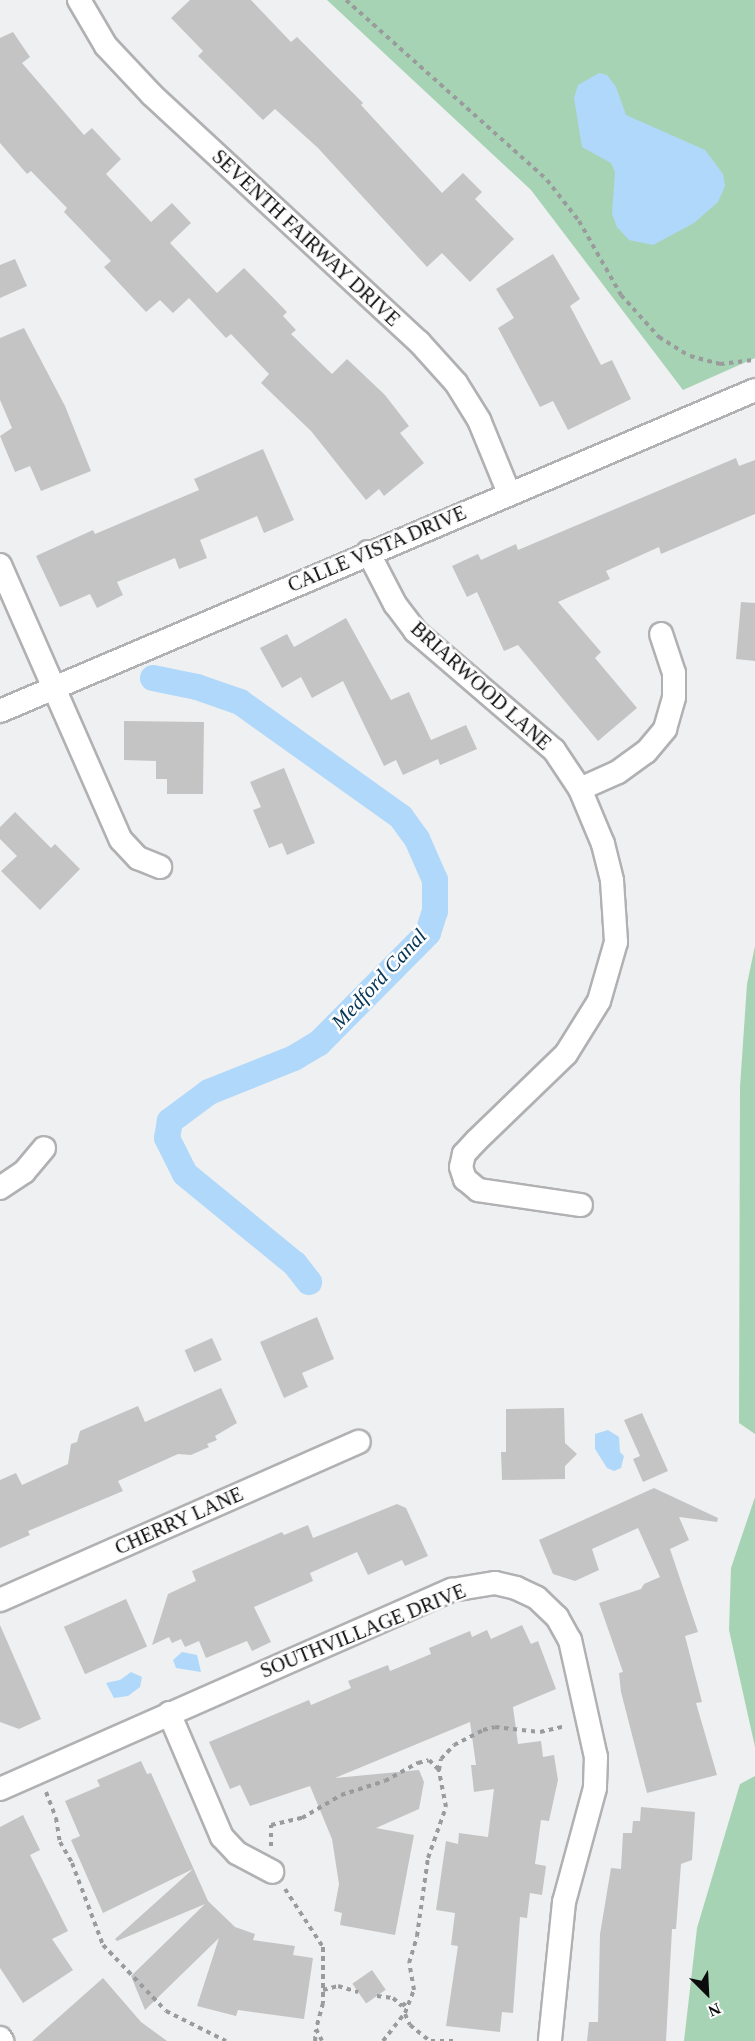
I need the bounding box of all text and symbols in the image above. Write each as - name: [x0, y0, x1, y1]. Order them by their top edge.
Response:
- street label: SEVENTH FAIRWAY DRIVE: [207, 144, 405, 332]
- street label: CALLE VISTA DRIVE: [284, 500, 470, 598]
- street label: BRIARWOOD LANE: [406, 617, 556, 755]
- water label: Medford Canal: [326, 924, 432, 1034]
- street label: CHERRY LANE: [111, 1482, 247, 1560]
- street label: SOUTHVILLAGE DRIVE: [257, 1579, 469, 1683]
- north arrow: [677, 1963, 737, 2023]
- text: N: [706, 2000, 723, 2020]

